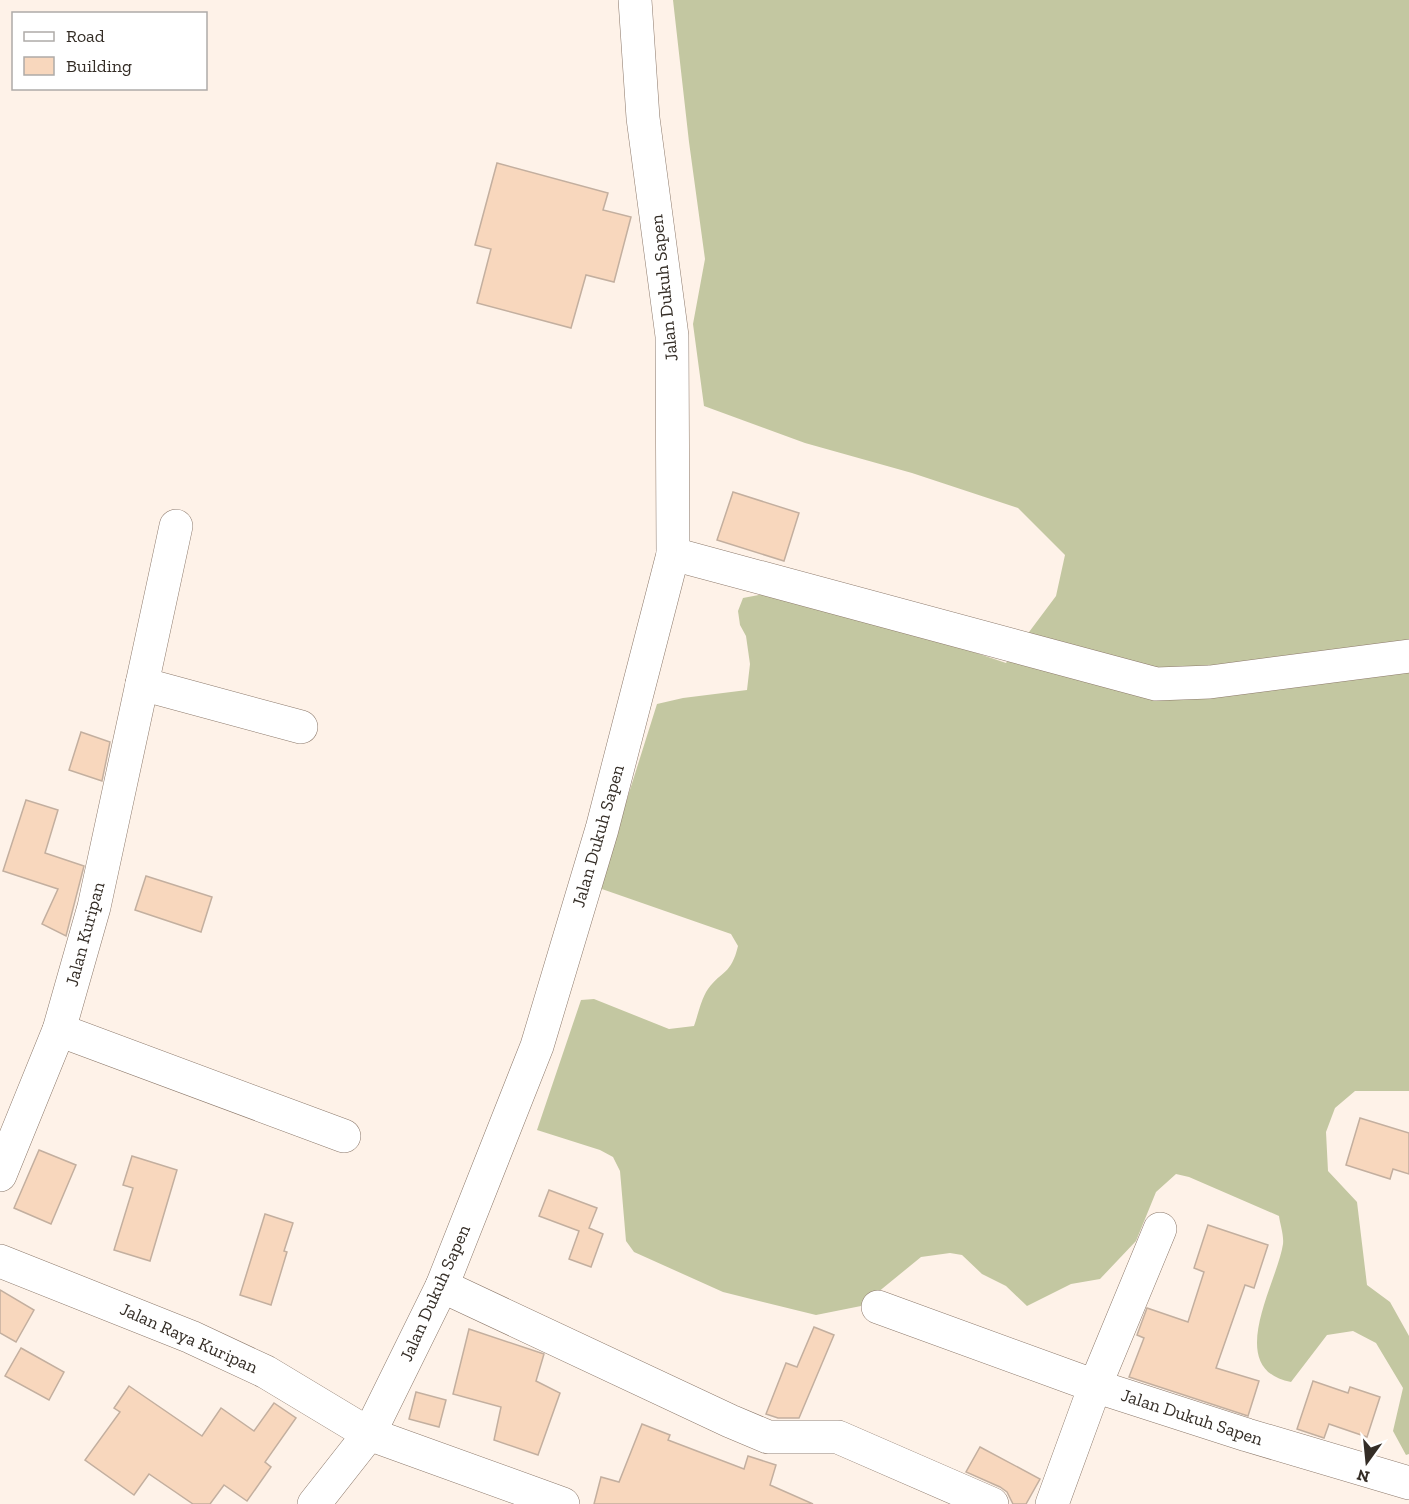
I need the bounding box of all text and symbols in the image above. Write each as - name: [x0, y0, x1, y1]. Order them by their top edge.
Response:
- legend: [12, 12, 207, 90]
- text: Road: [66, 25, 105, 47]
- text: Building: [66, 55, 132, 77]
- street label: Jalan Dukuh Sapen: [645, 213, 683, 362]
- street label: Jalan Dukuh Sapen: [567, 761, 629, 910]
- street label: Jalan Kuripan: [60, 879, 110, 989]
- street label: Jalan Dukuh Sapen: [395, 1221, 475, 1365]
- street label: Jalan Raya Kuripan: [117, 1298, 262, 1379]
- street label: Jalan Dukuh Sapen: [1118, 1384, 1266, 1450]
- north arrow: [1337, 1432, 1397, 1492]
- text: N: [1355, 1465, 1372, 1487]

